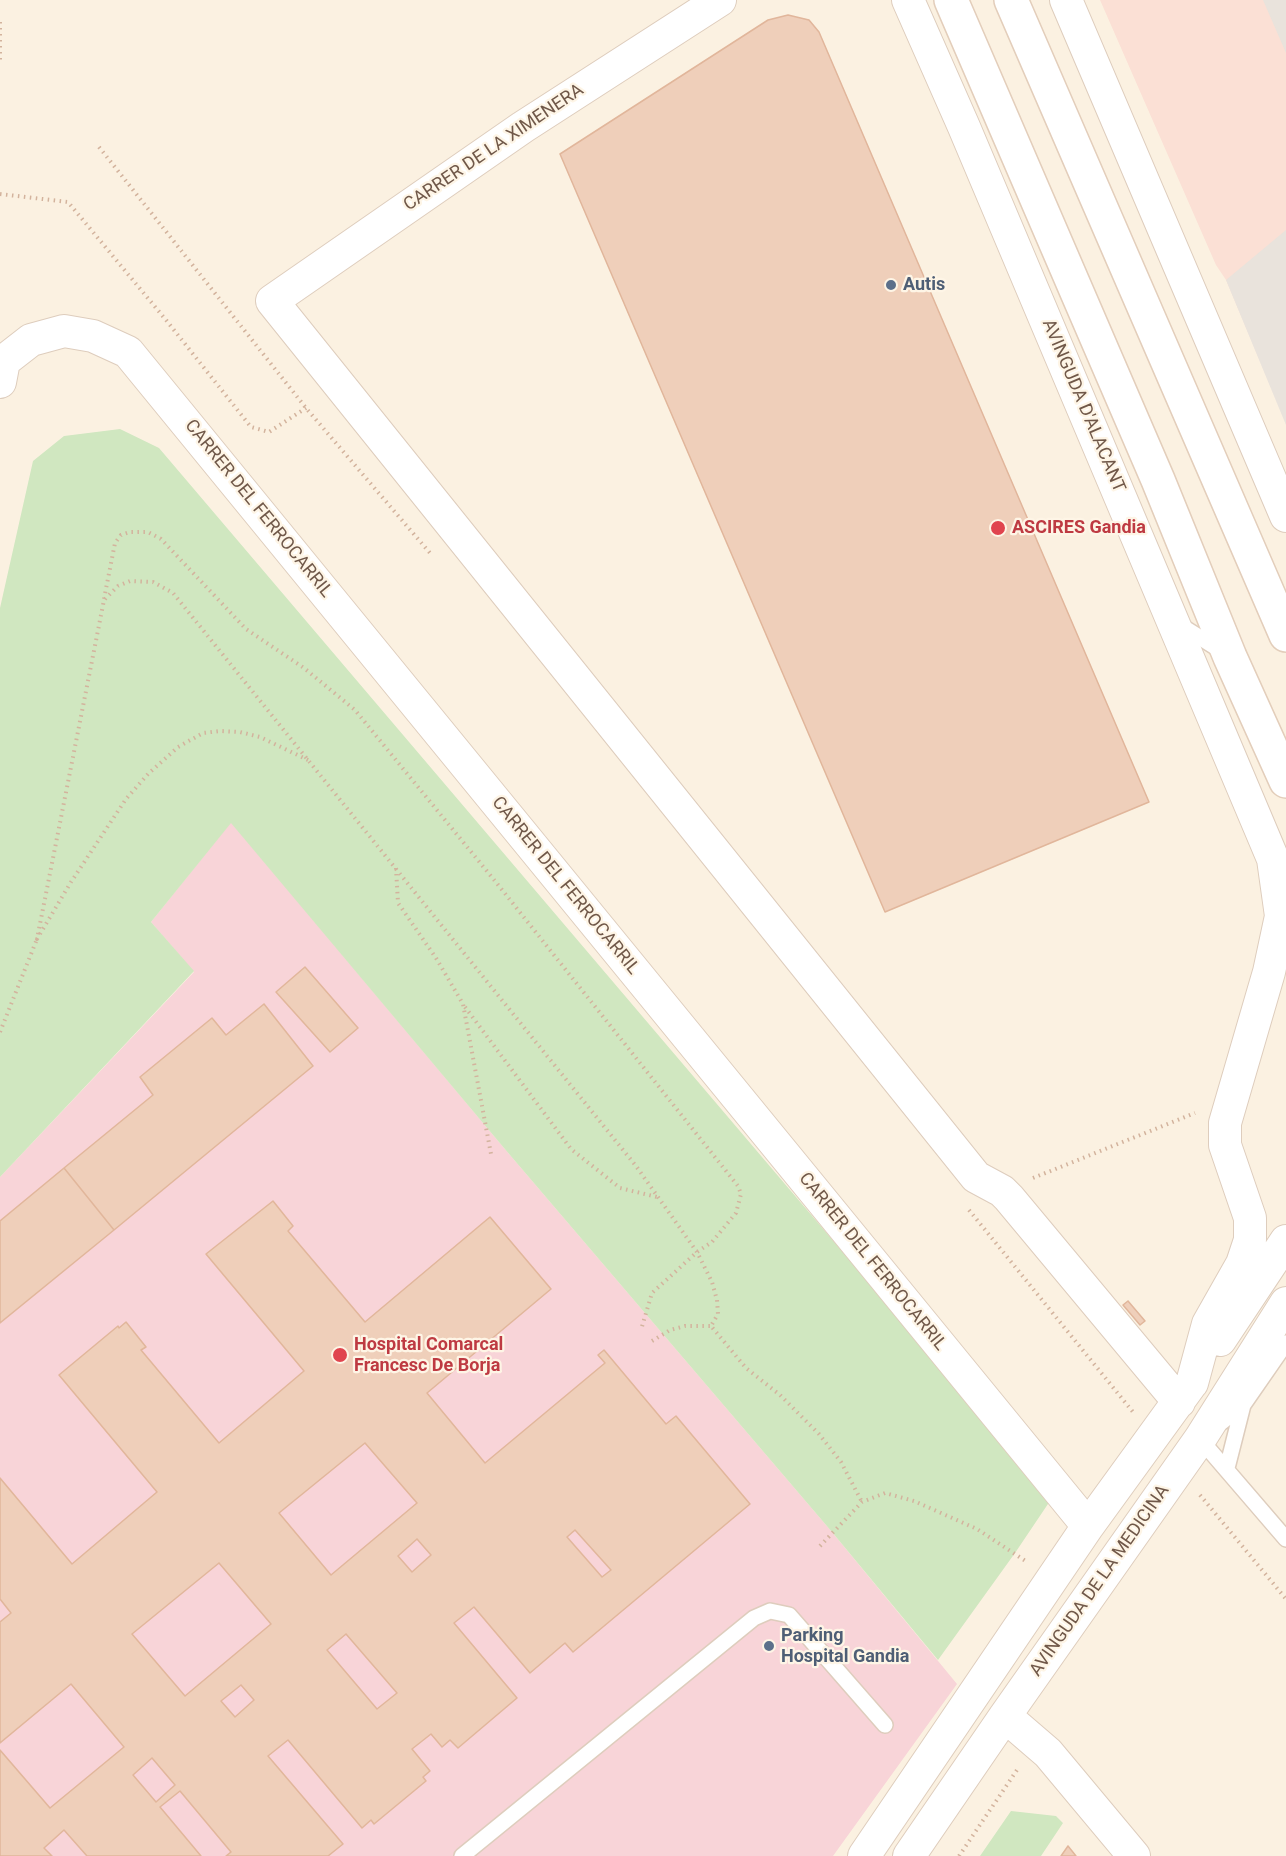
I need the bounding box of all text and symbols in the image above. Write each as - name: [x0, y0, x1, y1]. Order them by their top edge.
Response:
- street label: CARRER DE LA XIMENERA: [400, 80, 588, 216]
- place label: Autis: [903, 274, 945, 296]
- marker: Autis: [884, 278, 898, 292]
- street label: AVINGUDA D'ALACANT: [1037, 316, 1129, 496]
- street label: CARRER DEL FERROCARRIL: [180, 416, 336, 602]
- place label: ASCIRES Gandia: [1012, 517, 1146, 539]
- marker: ASCIRES Gandia: [989, 519, 1007, 537]
- street label: CARRER DEL FERROCARRIL: [487, 793, 643, 979]
- street label: CARRER DEL FERROCARRIL: [794, 1169, 950, 1355]
- place label: Hospital Comarcal Francesc De Borja: [354, 1334, 503, 1376]
- marker: Hospital Comarcal Francesc De Borja: [331, 1346, 349, 1364]
- street label: AVINGUDA DE LA MEDICINA: [1026, 1481, 1174, 1681]
- place label: Parking Hospital Gandia: [781, 1625, 909, 1668]
- marker: Parking Hospital Gandia: [762, 1639, 776, 1653]

